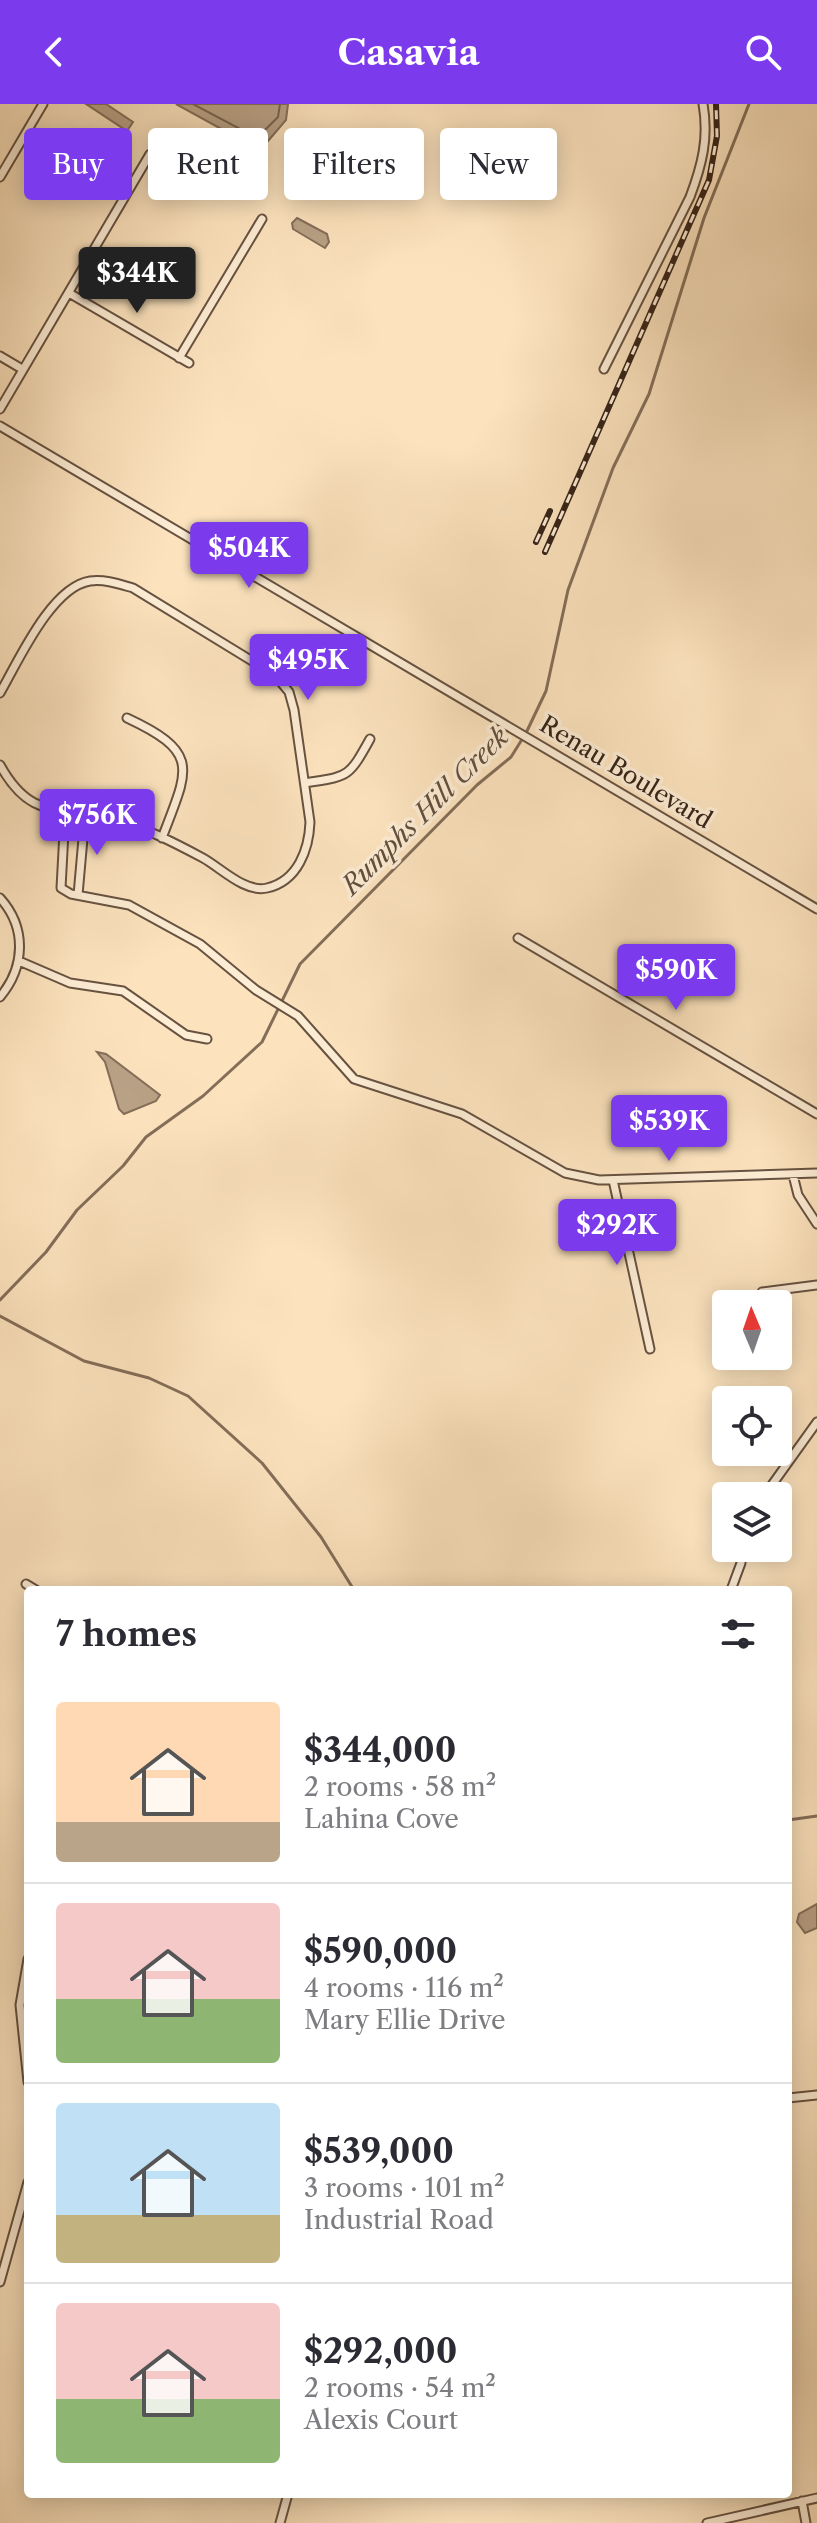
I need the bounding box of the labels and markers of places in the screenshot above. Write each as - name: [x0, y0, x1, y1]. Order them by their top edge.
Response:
- pin: $344K: [81, 247, 193, 315]
- pin: $504K: [193, 522, 305, 590]
- pin: $495K: [252, 634, 364, 702]
- pin: $756K: [41, 789, 153, 857]
- pin: $590K: [620, 944, 732, 1012]
- pin: $539K: [613, 1095, 725, 1163]
- pin: $292K: [561, 1199, 673, 1267]

